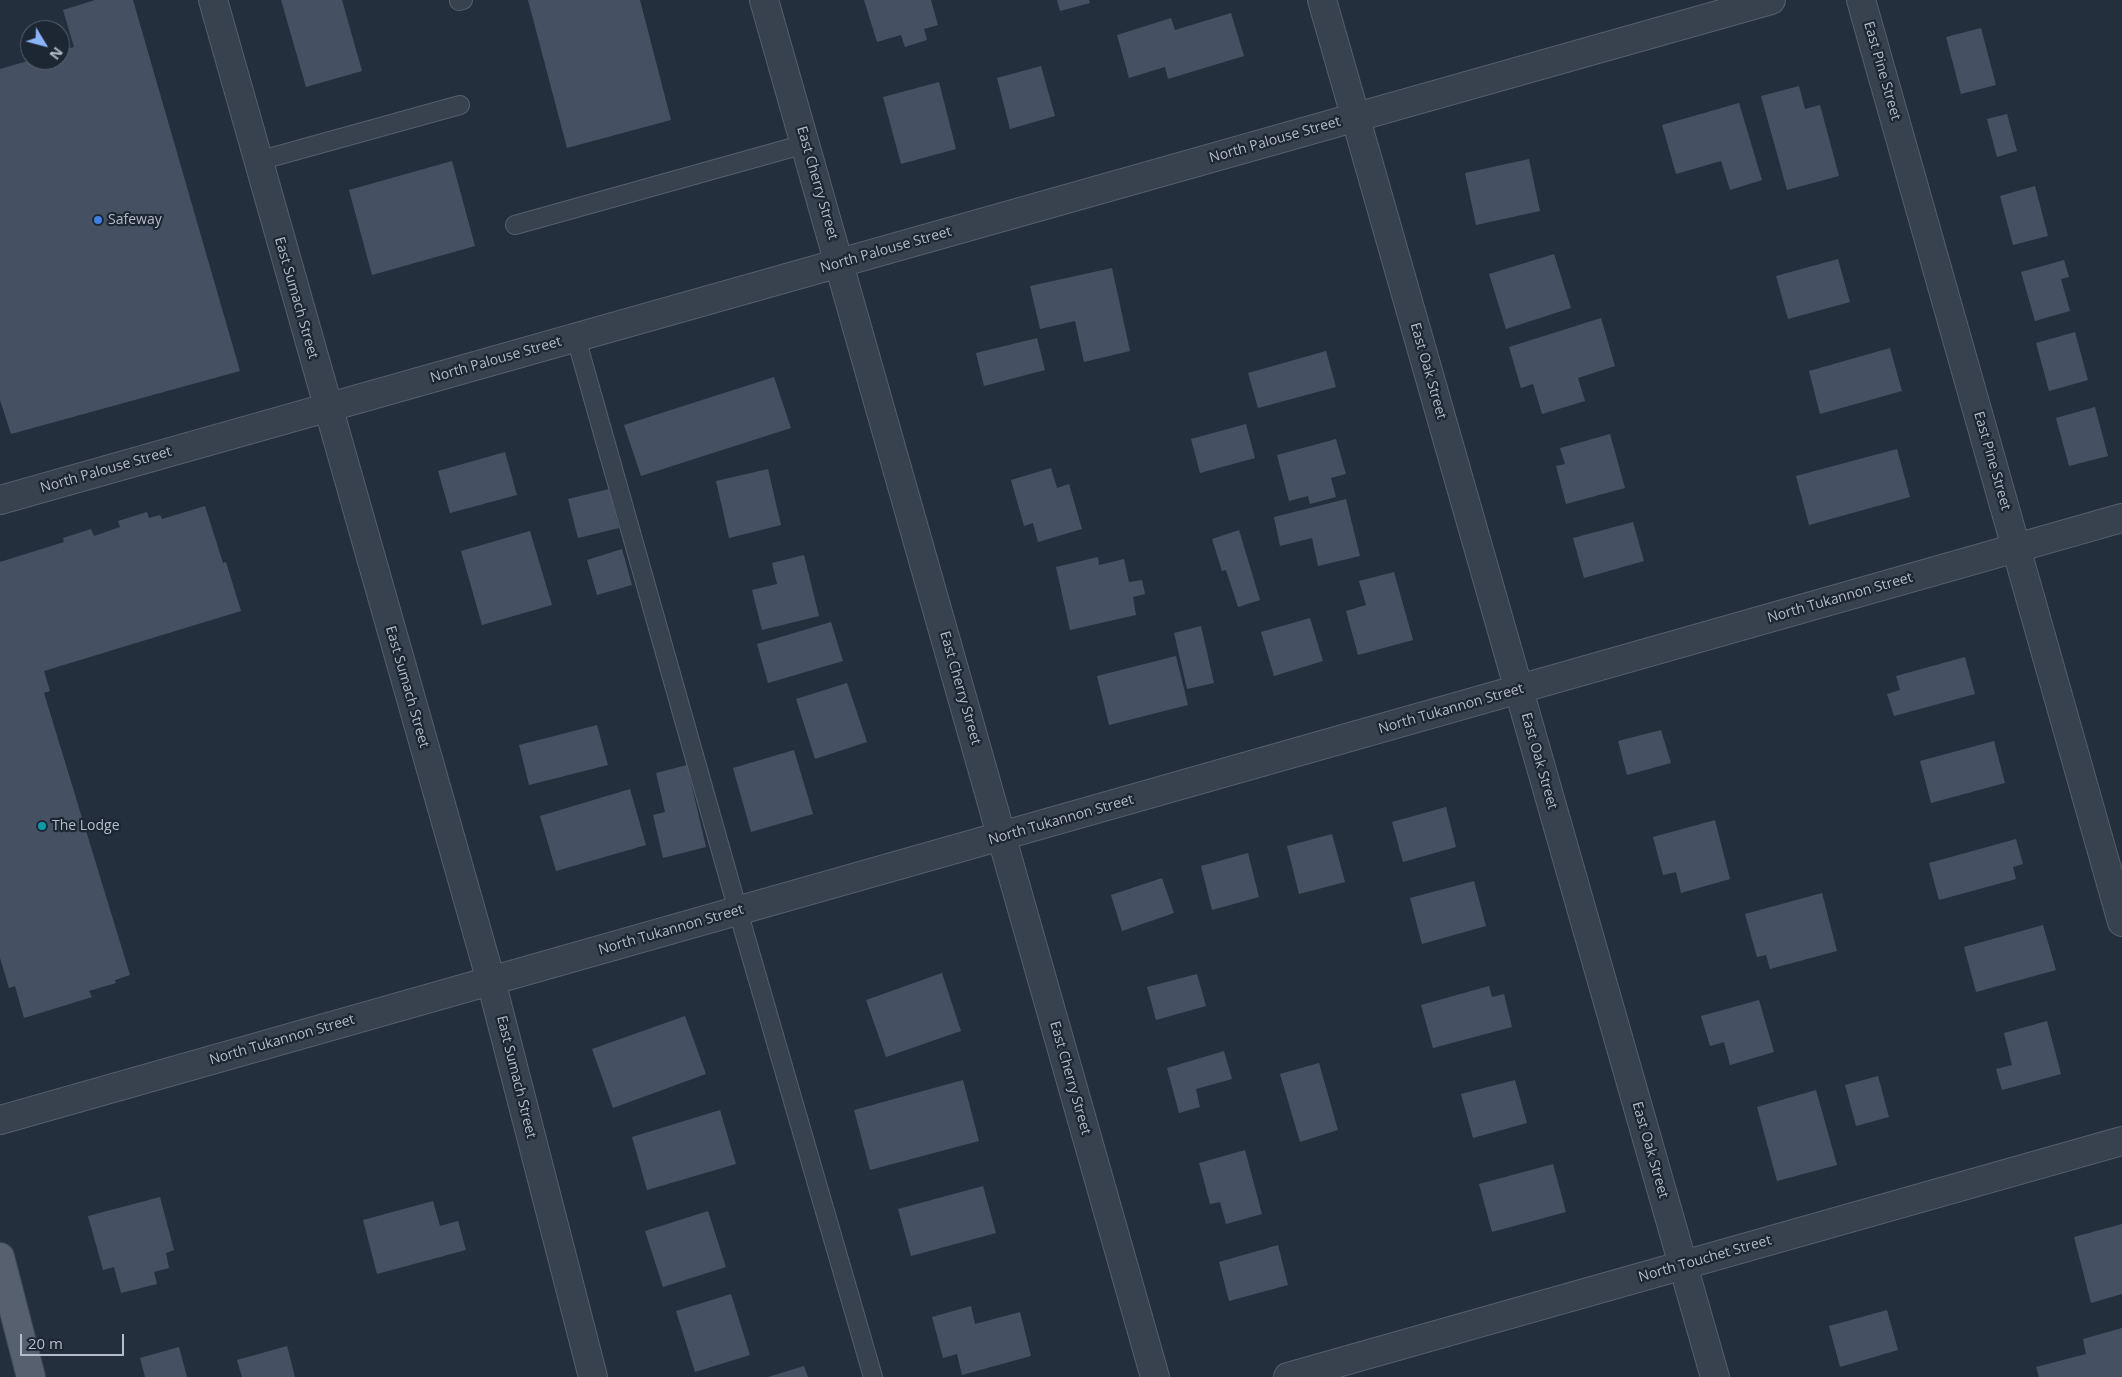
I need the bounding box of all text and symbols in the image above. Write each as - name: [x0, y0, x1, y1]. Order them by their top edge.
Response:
- north arrow: [20, 20, 70, 70]
- street label: East Pine Street: [1860, 20, 1904, 122]
- text: N: [46, 43, 68, 64]
- street label: North Palouse Street: [1207, 113, 1343, 167]
- street label: East Cherry Street: [793, 124, 841, 242]
- place label: Safeway: [108, 212, 162, 228]
- marker: Safeway: [92, 214, 104, 226]
- street label: North Palouse Street: [818, 223, 954, 277]
- street label: East Sumach Street: [271, 235, 321, 361]
- street label: East Oak Street: [1406, 321, 1450, 421]
- street label: North Palouse Street: [428, 333, 564, 387]
- street label: East Pine Street: [1970, 410, 2014, 512]
- street label: North Palouse Street: [38, 443, 174, 497]
- street label: North Tukannon Street: [1765, 569, 1915, 627]
- street label: East Sumach Street: [382, 624, 432, 750]
- street label: East Cherry Street: [936, 629, 984, 747]
- street label: North Tukannon Street: [1376, 680, 1526, 738]
- street label: East Oak Street: [1517, 711, 1561, 811]
- street label: North Tukannon Street: [986, 791, 1136, 849]
- place label: The Lodge: [52, 818, 120, 834]
- marker: The Lodge: [36, 820, 48, 832]
- street label: North Tukannon Street: [596, 901, 746, 959]
- street label: North Tukannon Street: [207, 1011, 357, 1069]
- street label: East Sumach Street: [493, 1014, 539, 1140]
- street label: East Cherry Street: [1046, 1019, 1094, 1137]
- street label: East Oak Street: [1628, 1100, 1672, 1200]
- street label: North Touchet Street: [1637, 1232, 1773, 1286]
- scale bar: [22, 1324, 126, 1356]
- text: 20 m: [28, 1333, 63, 1353]

